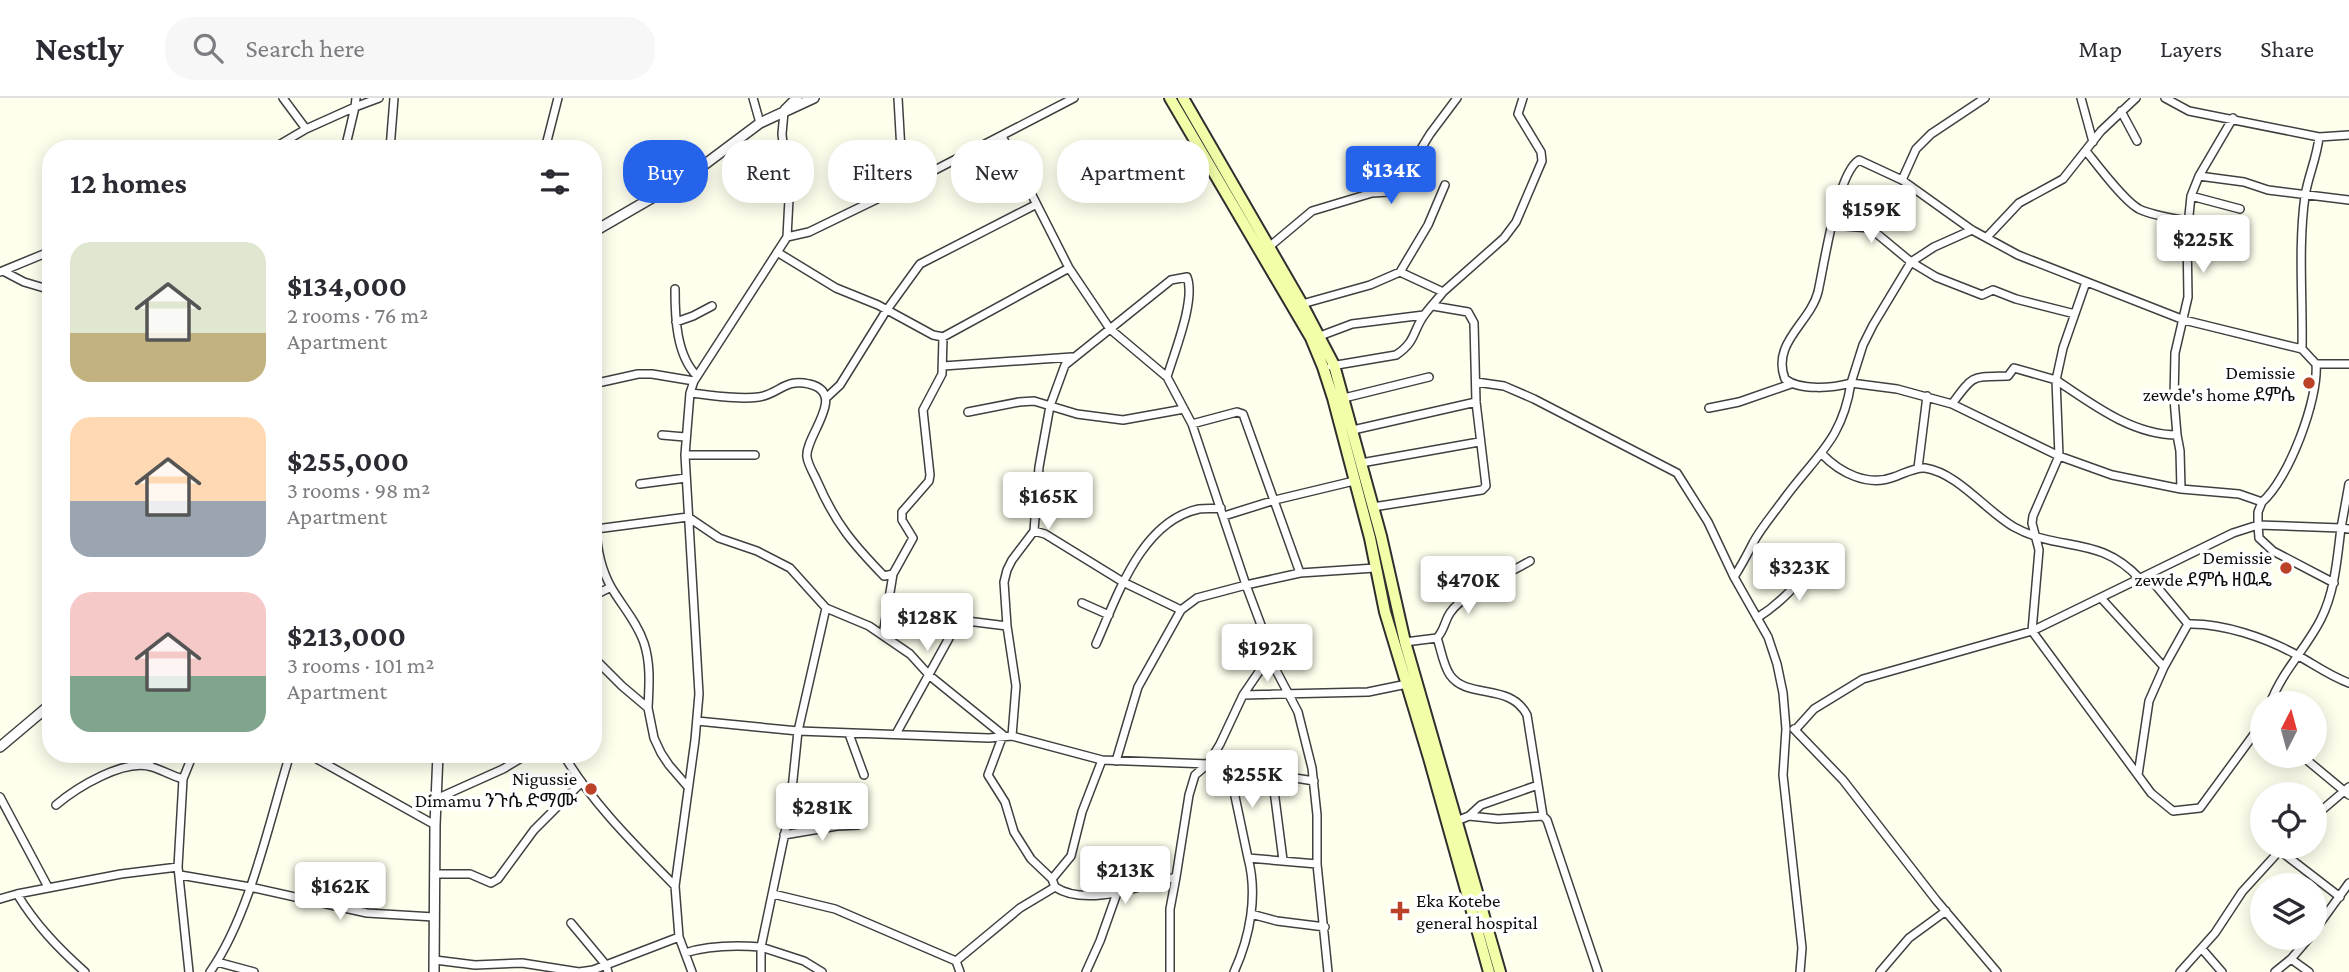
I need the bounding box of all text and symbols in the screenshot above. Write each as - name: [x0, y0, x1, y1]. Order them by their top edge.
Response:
- search box: [165, 17, 655, 80]
- icon: search: [189, 29, 227, 67]
- text: Nestly: [35, 30, 123, 67]
- text: Search here: [245, 34, 365, 63]
- text: Map: [2078, 35, 2122, 62]
- text: Layers: [2160, 35, 2222, 62]
- text: Share: [2260, 35, 2314, 62]
- chip: Buy: [623, 140, 708, 203]
- chip: Rent: [722, 140, 814, 203]
- chip: Filters: [828, 140, 937, 203]
- chip: New: [951, 140, 1043, 203]
- chip: Apartment: [1057, 140, 1209, 203]
- pin: $134K: [1342, 146, 1440, 206]
- text: $134K: [1362, 156, 1420, 182]
- icon: filters: [536, 163, 574, 201]
- text: 12 homes: [70, 166, 187, 199]
- pin: $159K: [1822, 186, 1920, 245]
- text: $159K: [1842, 195, 1900, 221]
- pin: $225K: [2154, 216, 2252, 275]
- text: $225K: [2173, 225, 2233, 251]
- text: $134,000: [287, 269, 407, 302]
- icon: home: [126, 270, 210, 354]
- text: 2 rooms · 76 m²: [287, 302, 428, 328]
- text: Apartment: [287, 328, 387, 354]
- place label: Demissie zewde's home ደምሴ: [2143, 362, 2295, 405]
- marker: Demissie zewde's home ደምሴ: [2301, 375, 2317, 391]
- text: $255,000: [287, 444, 409, 477]
- icon: home: [126, 445, 210, 529]
- pin: $165K: [999, 472, 1097, 532]
- text: 3 rooms · 98 m²: [287, 477, 430, 503]
- text: $165K: [1019, 482, 1077, 508]
- text: Apartment: [287, 503, 387, 529]
- pin: $323K: [1750, 544, 1848, 603]
- place label: Demissie zewde ደምሴ ዘዉዴ: [2134, 547, 2272, 590]
- text: $323K: [1769, 553, 1829, 579]
- pin: $470K: [1419, 556, 1517, 616]
- marker: Demissie zewde ደምሴ ዘዉዴ: [2278, 560, 2294, 576]
- text: $470K: [1437, 566, 1499, 592]
- pin: $128K: [878, 594, 976, 653]
- text: $128K: [897, 603, 957, 629]
- text: $213,000: [287, 619, 406, 652]
- icon: home: [126, 620, 210, 704]
- pin: $192K: [1218, 624, 1316, 684]
- text: $192K: [1238, 634, 1296, 660]
- text: 3 rooms · 101 m²: [287, 652, 434, 678]
- text: Apartment: [287, 678, 387, 704]
- north arrow: [2250, 691, 2328, 768]
- map controls: [2250, 691, 2327, 950]
- pin: $255K: [1203, 750, 1301, 810]
- text: $255K: [1222, 760, 1282, 786]
- place label: Nigussie Dimamu ንጉሴ ድማሙ: [415, 768, 577, 811]
- marker: Nigussie Dimamu ንጉሴ ድማሙ: [583, 781, 599, 797]
- button: locate: [2250, 782, 2327, 859]
- pin: $281K: [773, 784, 871, 843]
- text: $281K: [792, 793, 852, 819]
- pin: $213K: [1076, 846, 1174, 906]
- text: $213K: [1096, 856, 1154, 882]
- pin: $162K: [291, 862, 389, 922]
- text: $162K: [311, 872, 369, 898]
- button: layers: [2250, 873, 2327, 950]
- place label: Eka Kotebe general hospital: [1416, 890, 1538, 933]
- marker: Eka Kotebe general hospital: [1390, 901, 1410, 921]

